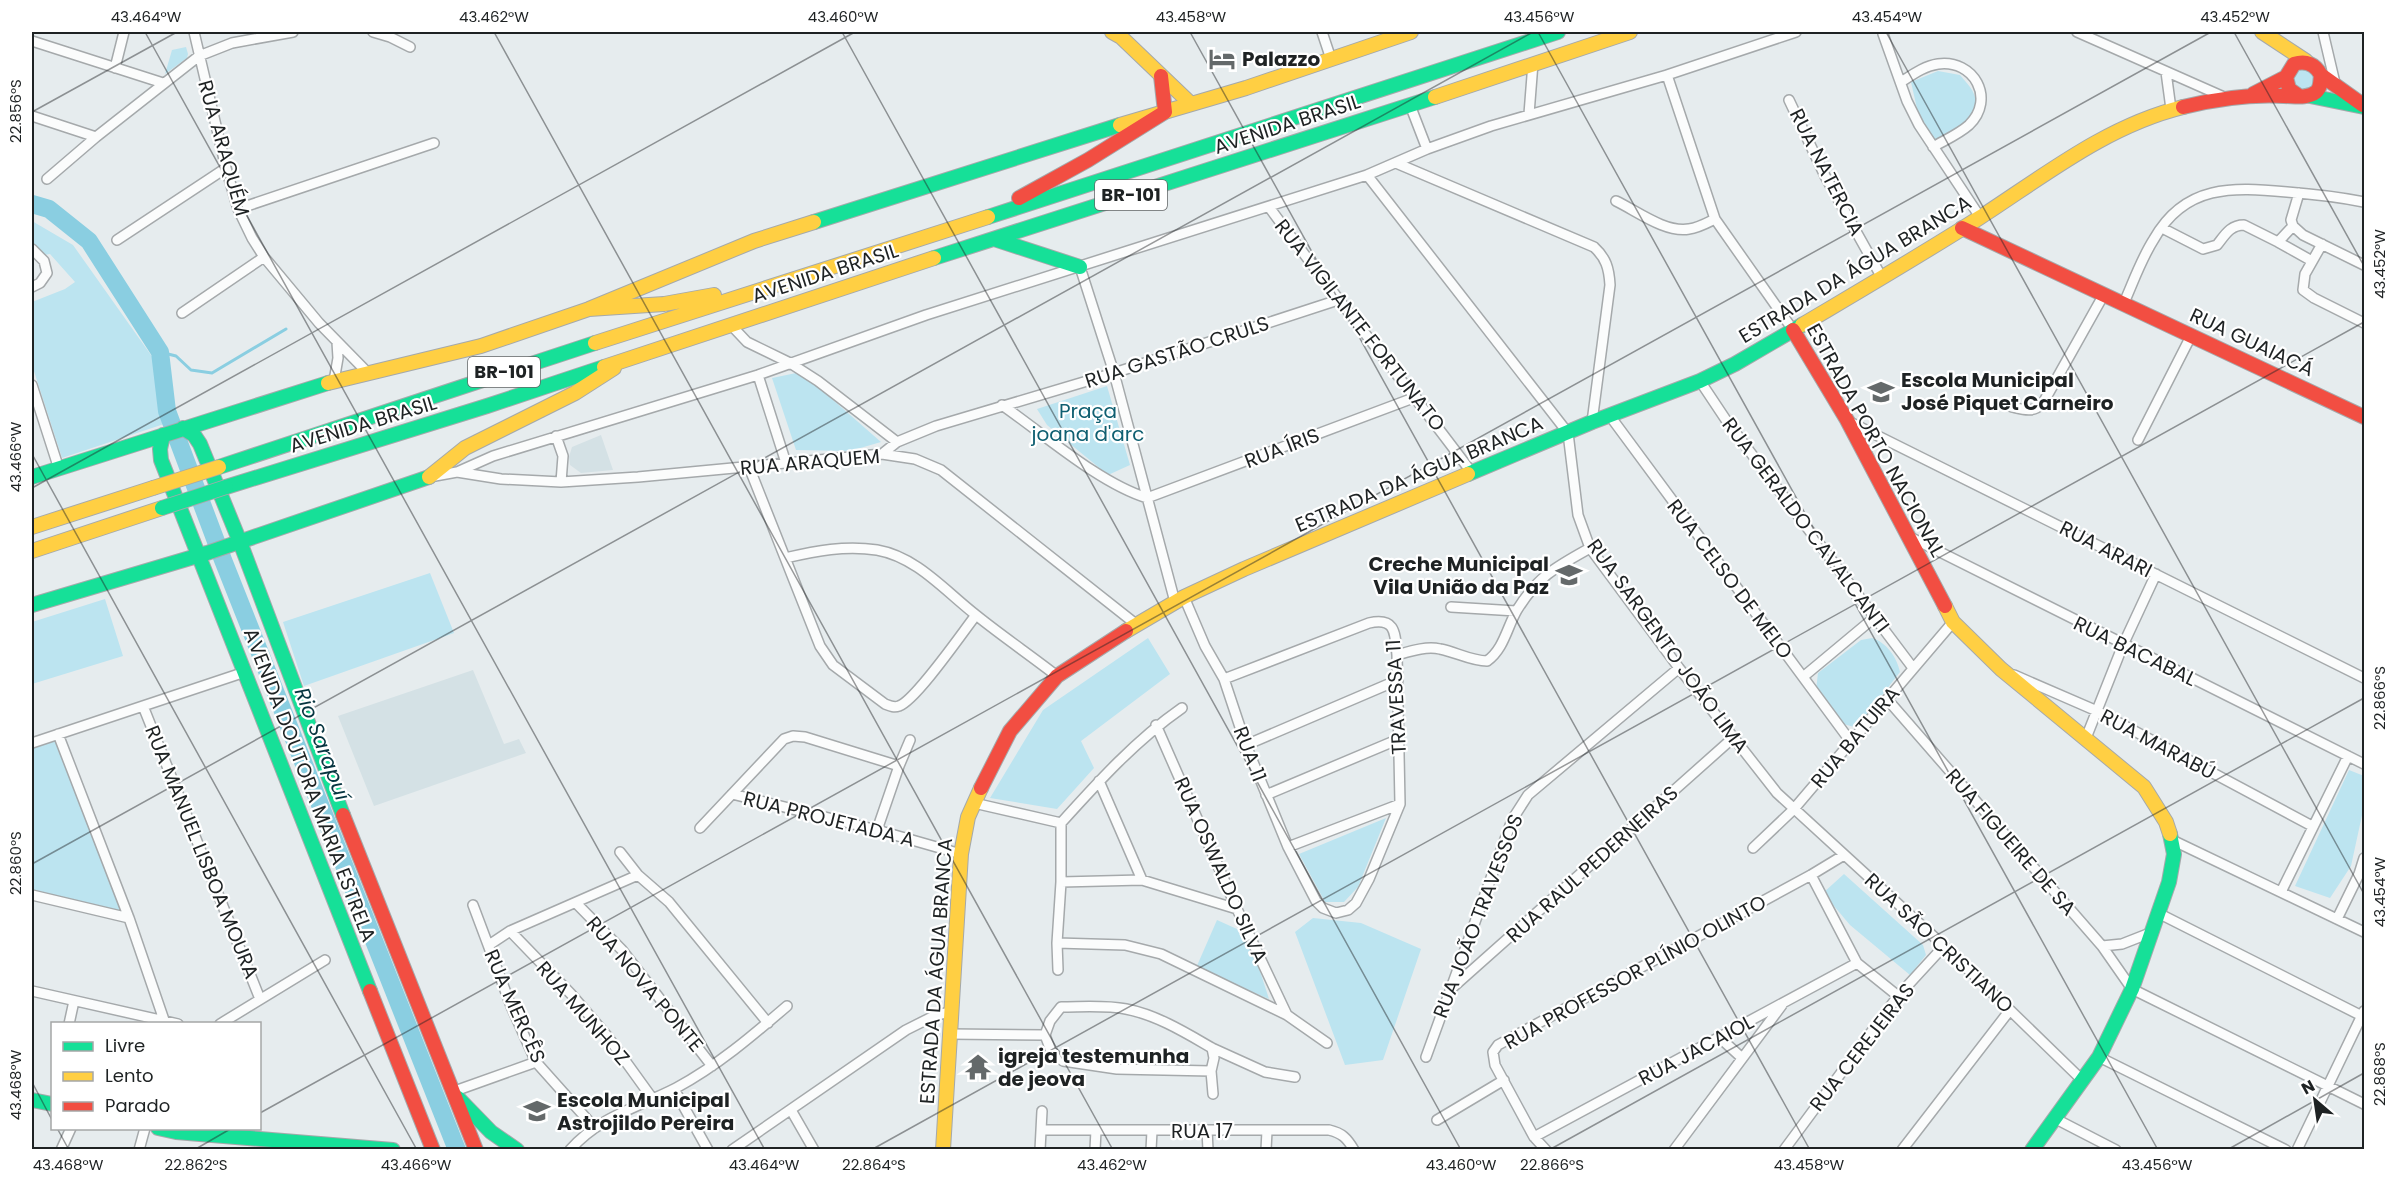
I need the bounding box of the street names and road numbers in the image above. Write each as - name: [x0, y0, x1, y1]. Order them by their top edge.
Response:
- street label: RUA ARAQUÉM: [191, 77, 257, 219]
- street label: AVENIDA BRASIL: [1210, 87, 1364, 161]
- street label: RUA NATERCIA: [1783, 104, 1871, 240]
- road number: BR-101: [1095, 180, 1167, 210]
- street label: ESTRADA DA ÁGUA BRANCA: [1734, 188, 1976, 350]
- street label: RUA VIGILANTE FORTUNATO: [1268, 213, 1452, 437]
- street label: AVENIDA BRASIL: [748, 236, 902, 310]
- street label: RUA GUAIACÁ: [2185, 301, 2319, 383]
- street label: RUA GASTÃO CRULS: [1081, 309, 1273, 395]
- street label: ESTRADA PORTO NACIONAL: [1800, 318, 1952, 562]
- road number: BR-101: [468, 357, 540, 387]
- street label: AVENIDA BRASIL: [286, 388, 440, 460]
- street label: ESTRADA DA ÁGUA BRANCA: [1291, 409, 1547, 539]
- street label: RUA GERALDO CAVALCANTI: [1716, 412, 1896, 638]
- street label: RUA ÍRIS: [1240, 421, 1324, 475]
- street label: RUA ARAQUEM: [739, 442, 881, 482]
- street label: RUA CELSO DE MELO: [1661, 493, 1799, 665]
- street label: RUA ARARI: [2055, 514, 2157, 584]
- street label: RUA SARGENTO JOÃO LIMA: [1581, 533, 1755, 759]
- street label: RUA BACABAL: [2069, 609, 2201, 693]
- street label: AVENIDA DOUTORA MARIA ESTRELA: [237, 624, 383, 946]
- street label: TRAVESSA 11: [1379, 639, 1413, 755]
- street label: RUA BATUIRA: [1804, 680, 1906, 794]
- street label: RUA MARABÚ: [2096, 702, 2220, 786]
- street label: RUA MANUEL LISBOA MOURA: [138, 721, 266, 983]
- street label: RUA 11: [1227, 722, 1273, 786]
- street label: RUA FIGUEIRE DE SA: [1939, 762, 2083, 922]
- street label: RUA OSWALDO SILVA: [1167, 772, 1275, 968]
- street label: RUA RAUL PEDERNEIRAS: [1500, 779, 1684, 949]
- street label: RUA PROJETADA A: [740, 784, 918, 854]
- street label: RUA JOÃO TRAVESSOS: [1426, 810, 1530, 1022]
- street label: ESTRADA DA ÁGUA BRANCA: [913, 837, 959, 1105]
- street label: RUA SÃO CRISTIANO: [1858, 867, 2020, 1019]
- street label: RUA PROFESSOR PLÍNIO OLINTO: [1499, 888, 1771, 1056]
- street label: RUA NOVA PONTE: [580, 910, 710, 1058]
- street label: RUA MERCÊS: [477, 945, 553, 1067]
- street label: RUA MUNHOZ: [530, 955, 636, 1071]
- street label: RUA CEREJEIRAS: [1803, 977, 1921, 1117]
- street label: RUA JACAIOL: [1633, 1008, 1759, 1092]
- street label: RUA 17: [1171, 1117, 1233, 1145]

